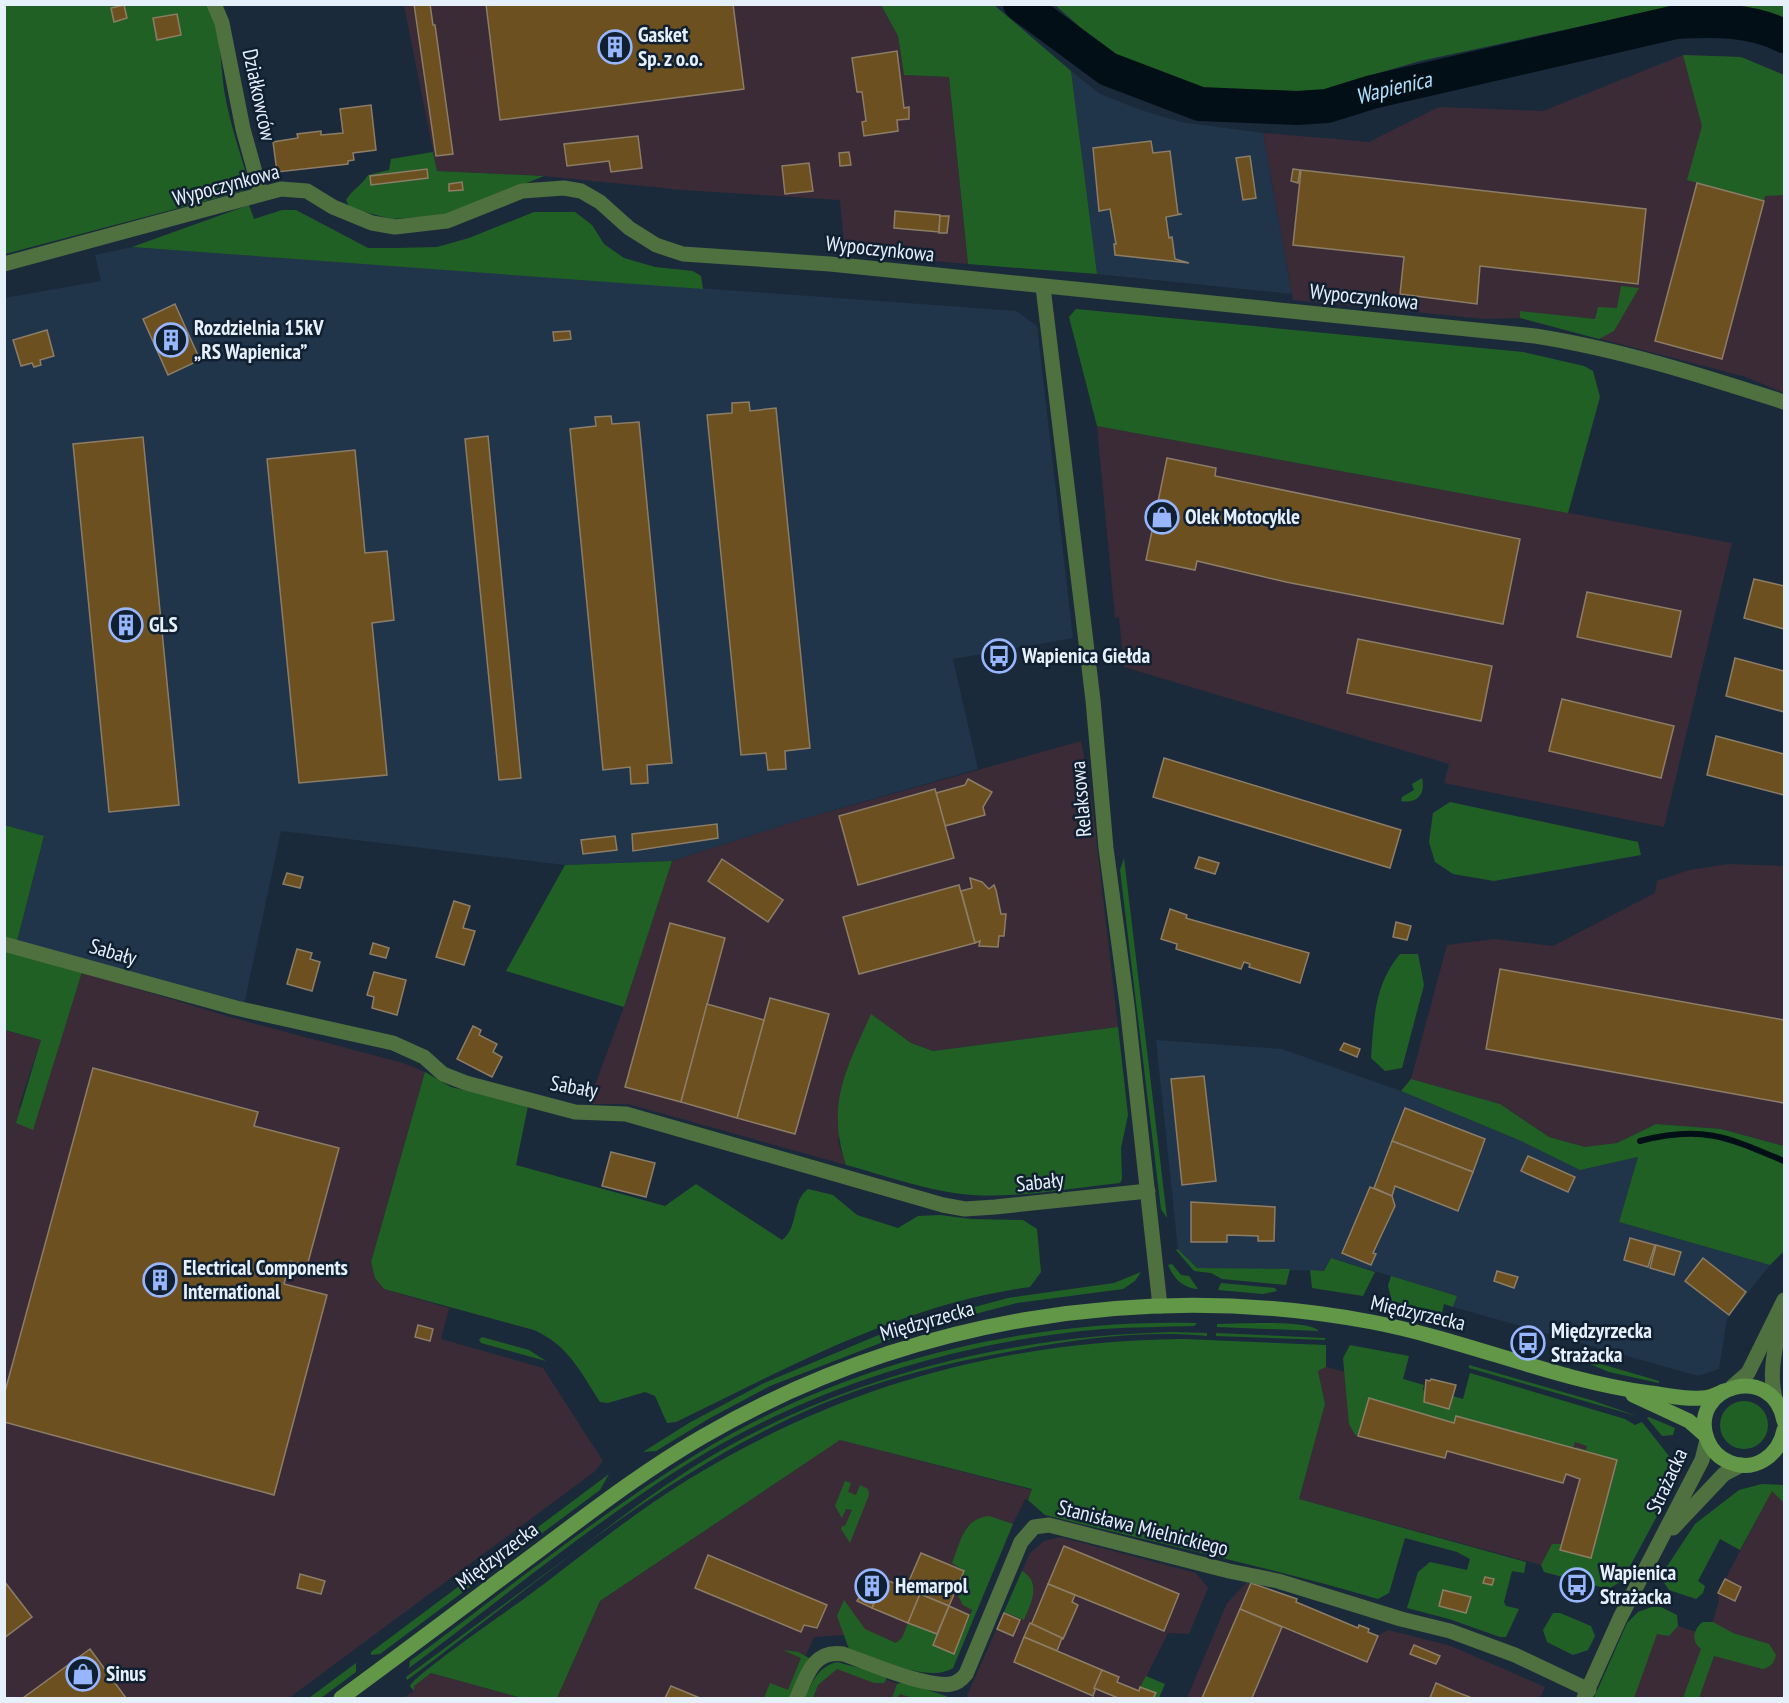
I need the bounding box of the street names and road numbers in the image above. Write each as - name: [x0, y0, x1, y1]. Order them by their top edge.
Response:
- street label: Działkowców: [237, 46, 283, 144]
- street label: Wypoczynkowa: [170, 157, 282, 212]
- street label: Wypoczynkowa: [824, 229, 936, 268]
- street label: Wypoczynkowa: [1308, 277, 1420, 316]
- street label: Relaksowa: [1064, 760, 1097, 838]
- street label: Sabały: [86, 932, 140, 971]
- street label: Sabały: [548, 1069, 600, 1104]
- street label: Sabały: [1015, 1166, 1065, 1197]
- street label: Międzyrzecka: [1368, 1288, 1468, 1337]
- street label: Międzyrzecka: [877, 1294, 977, 1347]
- street label: Strażacka: [1640, 1444, 1693, 1518]
- street label: Stanisława Mielnickiego: [1055, 1493, 1231, 1562]
- street label: Międzyrzecka: [450, 1516, 543, 1595]

